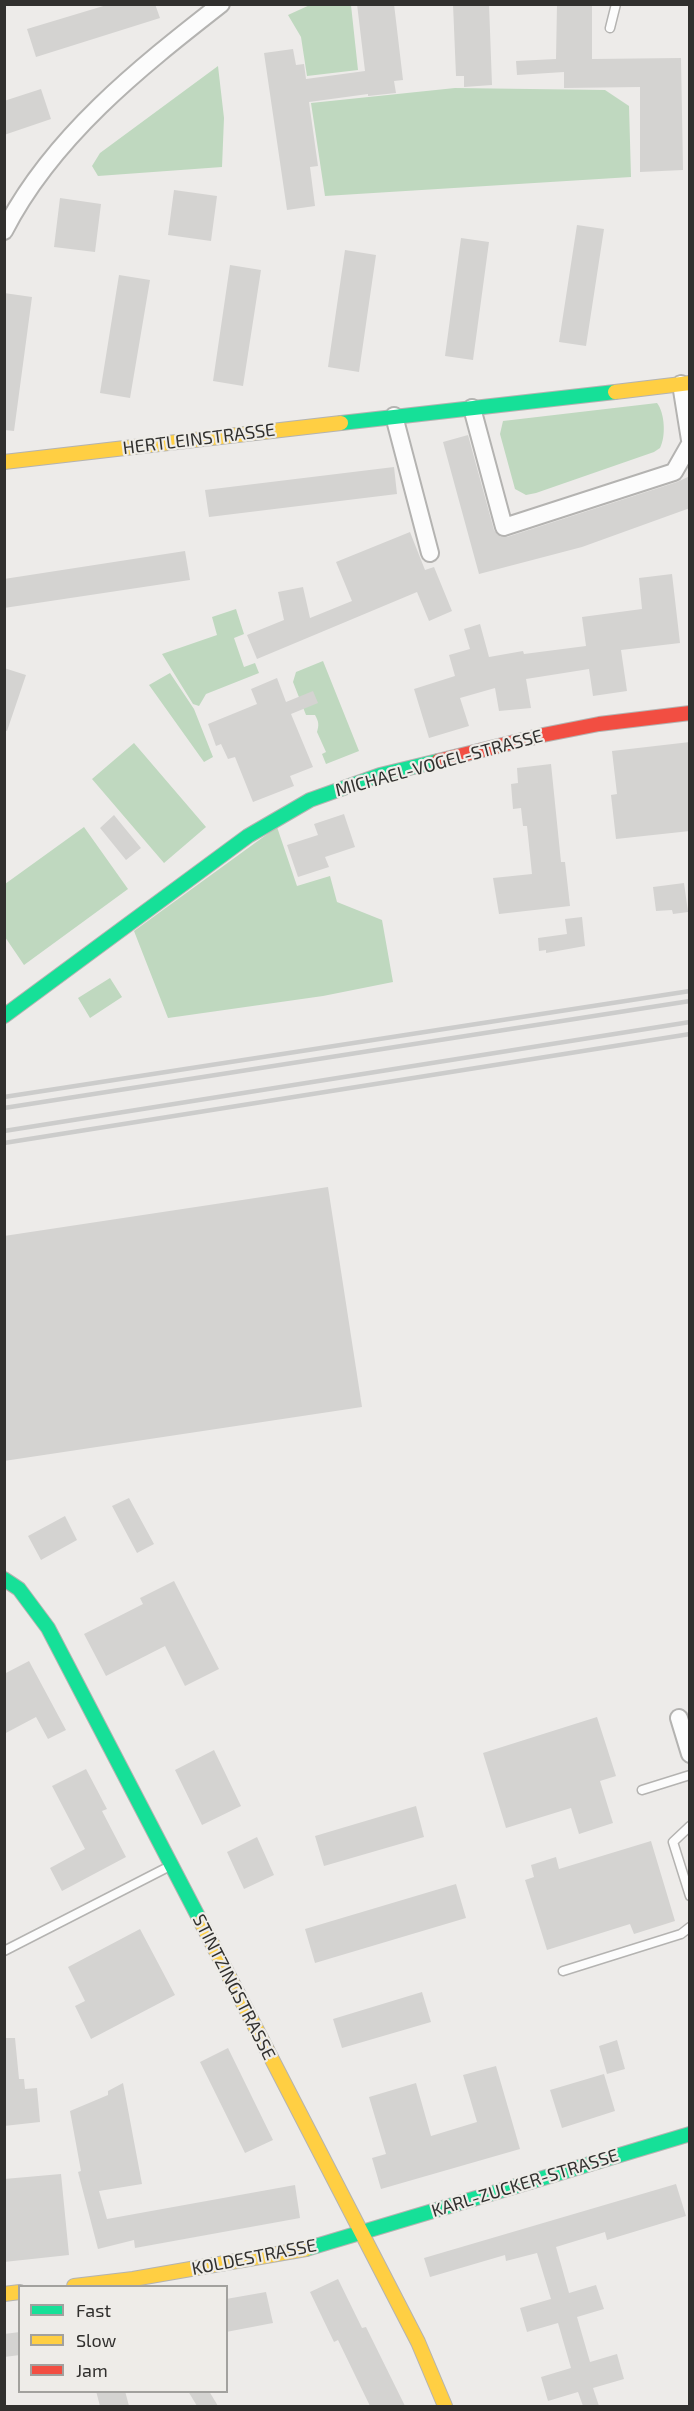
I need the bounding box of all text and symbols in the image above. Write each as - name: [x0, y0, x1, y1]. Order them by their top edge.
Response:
- street label: HERTLEINSTRASSE: [122, 419, 276, 459]
- street label: MICHAEL-VOGEL-STRASSE: [333, 725, 545, 801]
- street label: STINTZINGSTRASSE: [188, 1911, 280, 2063]
- street label: KARL-ZUCKER-STRASSE: [429, 2144, 621, 2222]
- street label: KOLDESTRASSE: [190, 2234, 318, 2280]
- legend: [18, 2285, 228, 2393]
- text: Fast: [76, 2299, 111, 2321]
- text: Slow: [76, 2329, 116, 2351]
- text: Jam: [76, 2359, 108, 2381]

